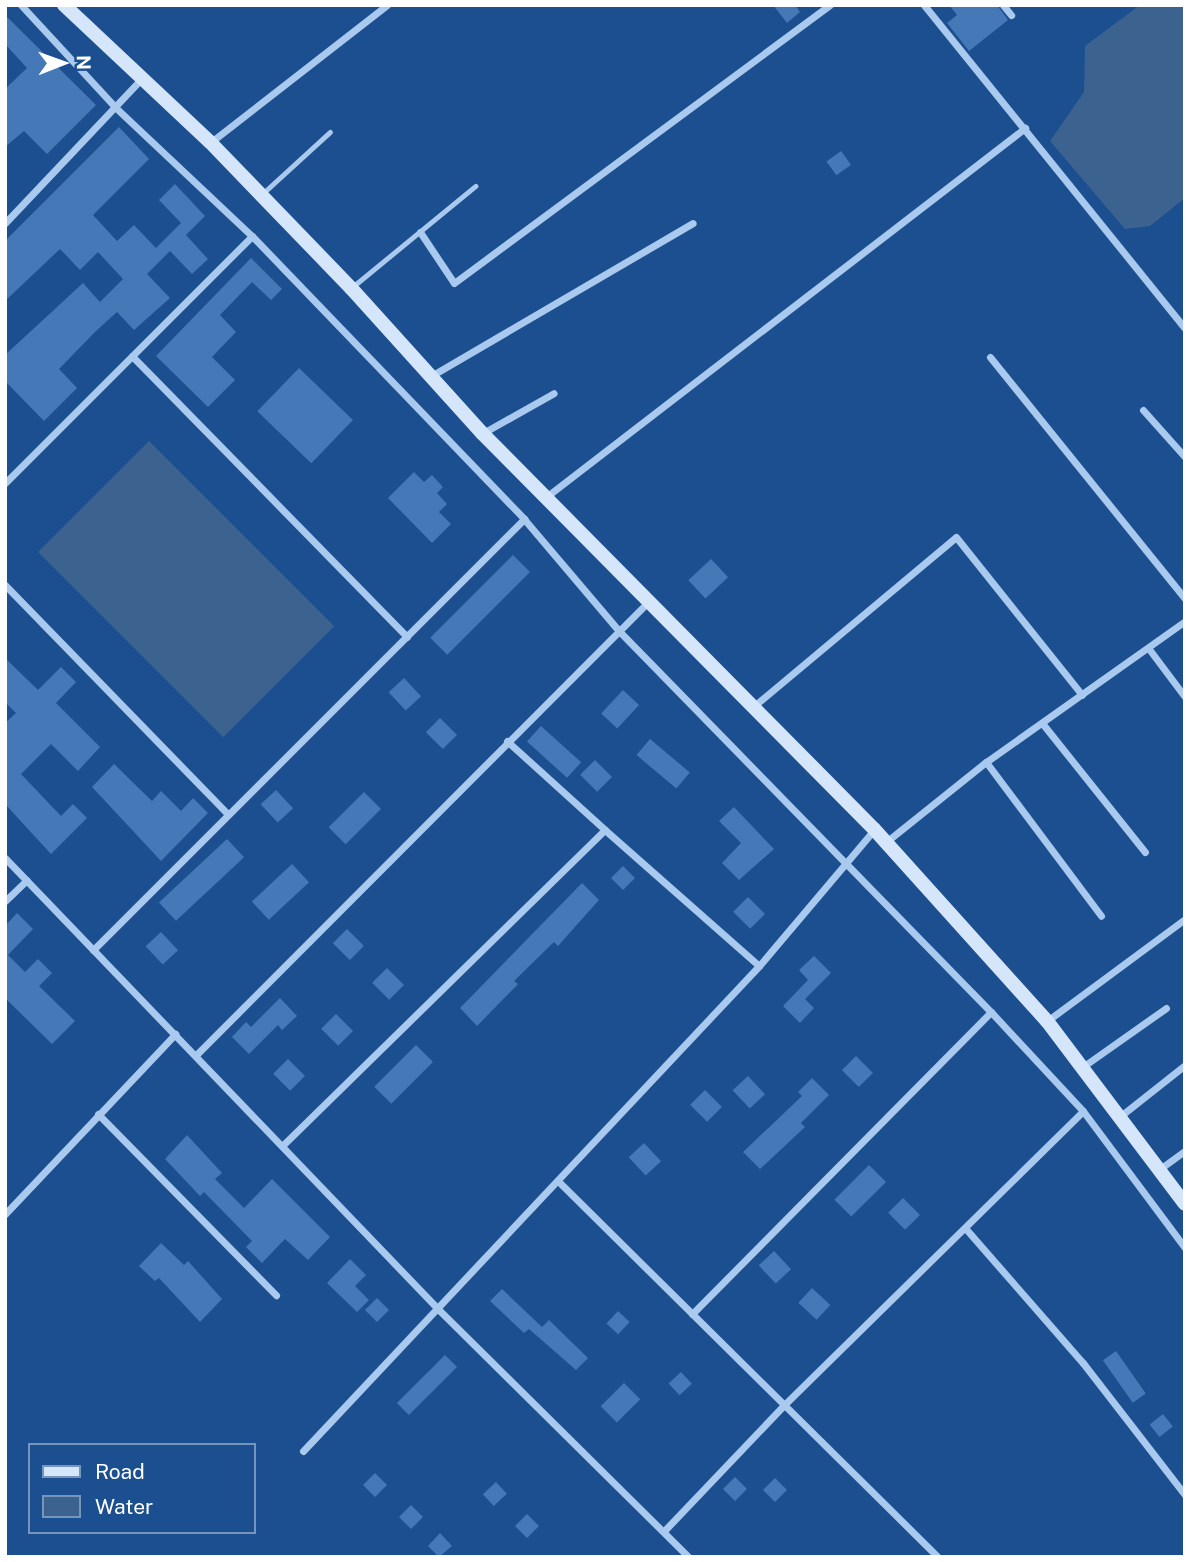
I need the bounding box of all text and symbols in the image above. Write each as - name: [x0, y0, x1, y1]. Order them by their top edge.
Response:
- north arrow: [28, 28, 98, 98]
- text: N: [73, 55, 95, 70]
- legend: [28, 1443, 256, 1534]
- text: Road: [95, 1459, 145, 1484]
- text: Water: [95, 1494, 153, 1519]

